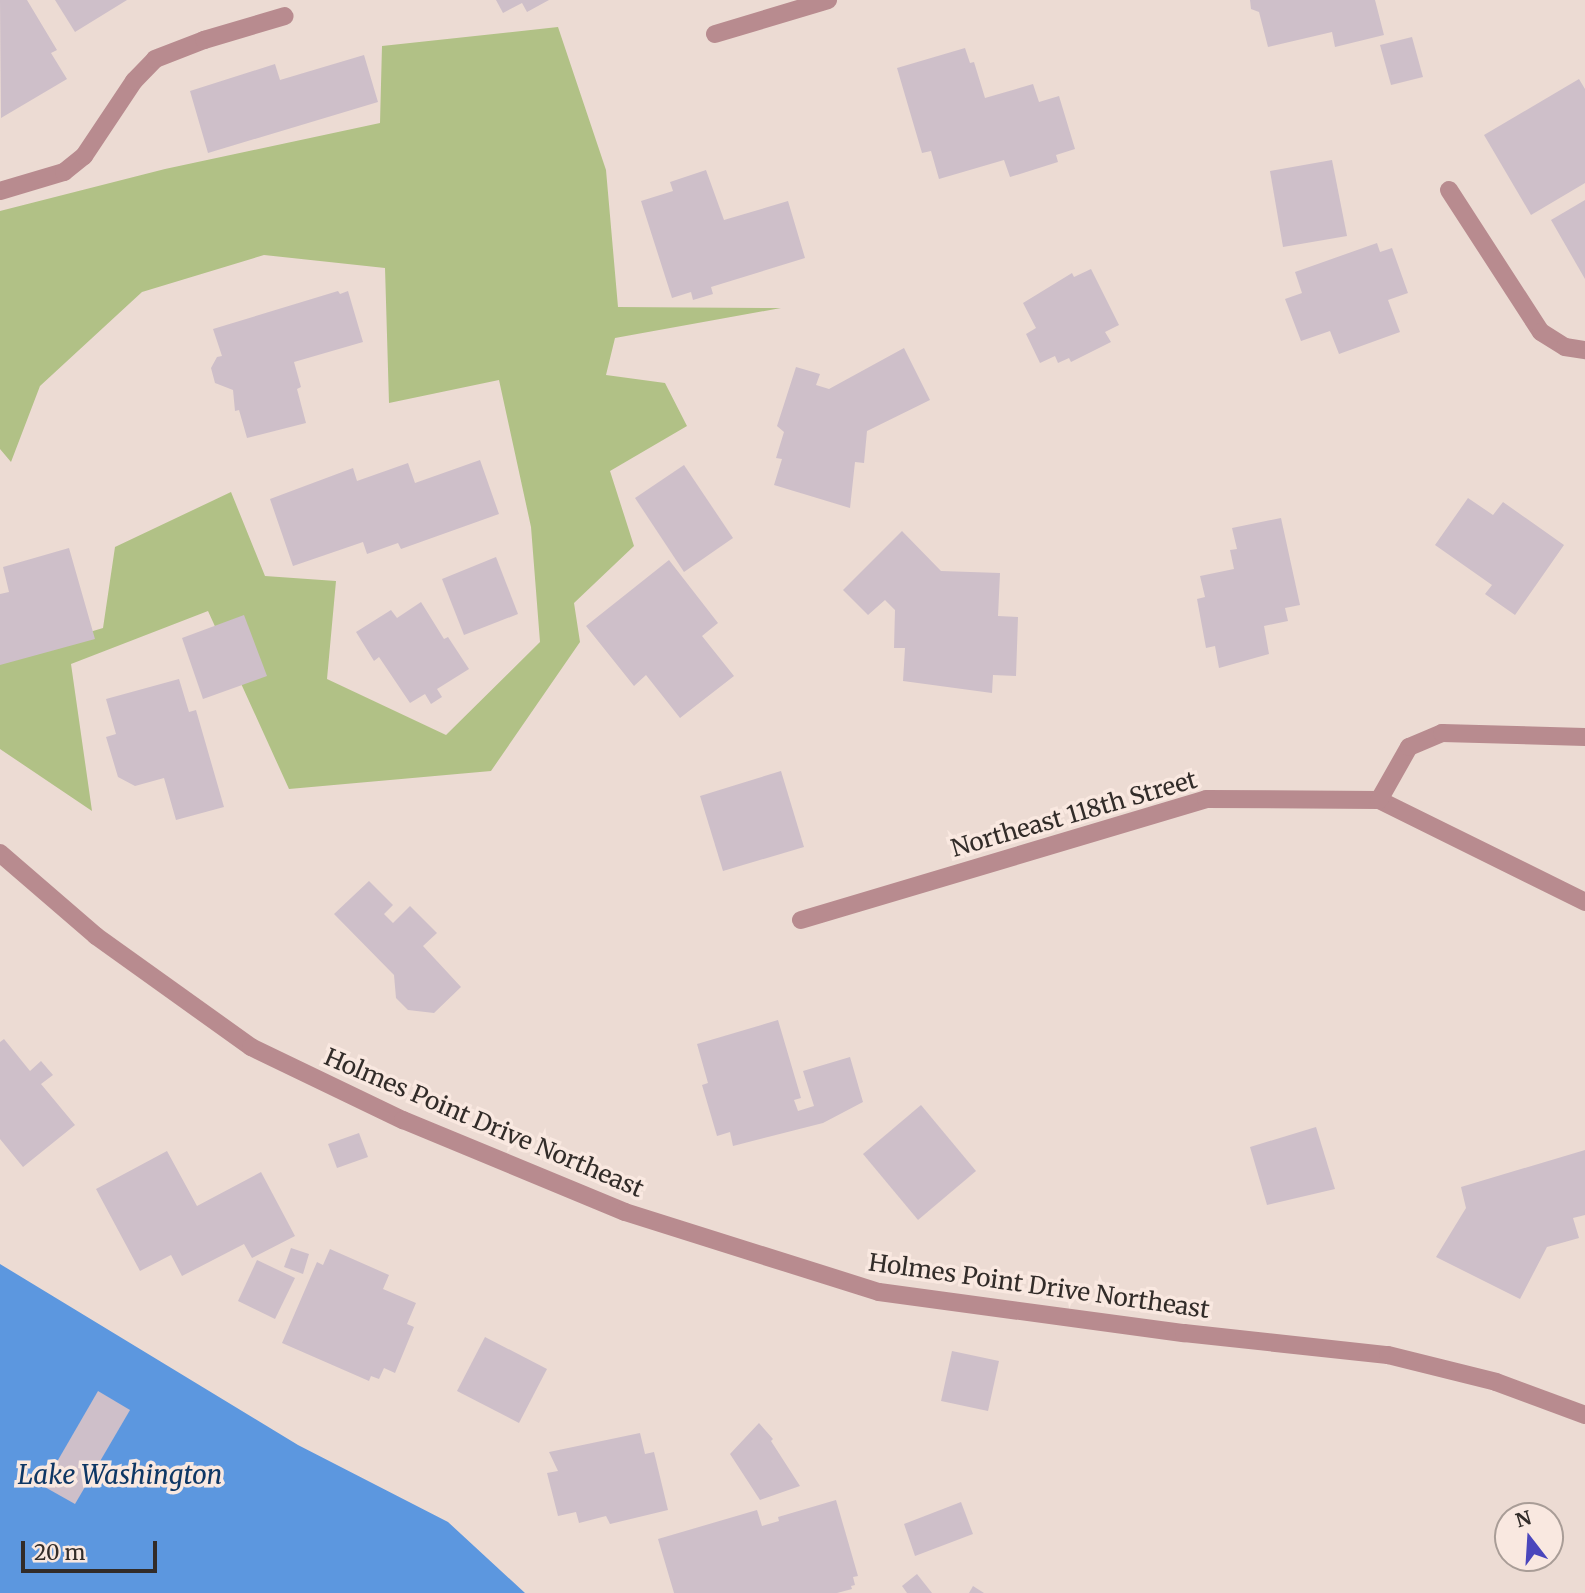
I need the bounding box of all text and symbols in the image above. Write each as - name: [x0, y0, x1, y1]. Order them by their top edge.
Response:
- street label: Northeast 118th Street: [948, 765, 1200, 863]
- street label: Holmes Point Drive Northeast: [320, 1043, 648, 1203]
- street label: Holmes Point Drive Northeast: [867, 1248, 1211, 1324]
- water label: Lake Washington: [18, 1459, 222, 1491]
- north arrow: [1494, 1502, 1564, 1572]
- text: N: [1513, 1505, 1534, 1533]
- scale bar: [24, 1526, 161, 1570]
- text: 20 m: [34, 1539, 85, 1566]

